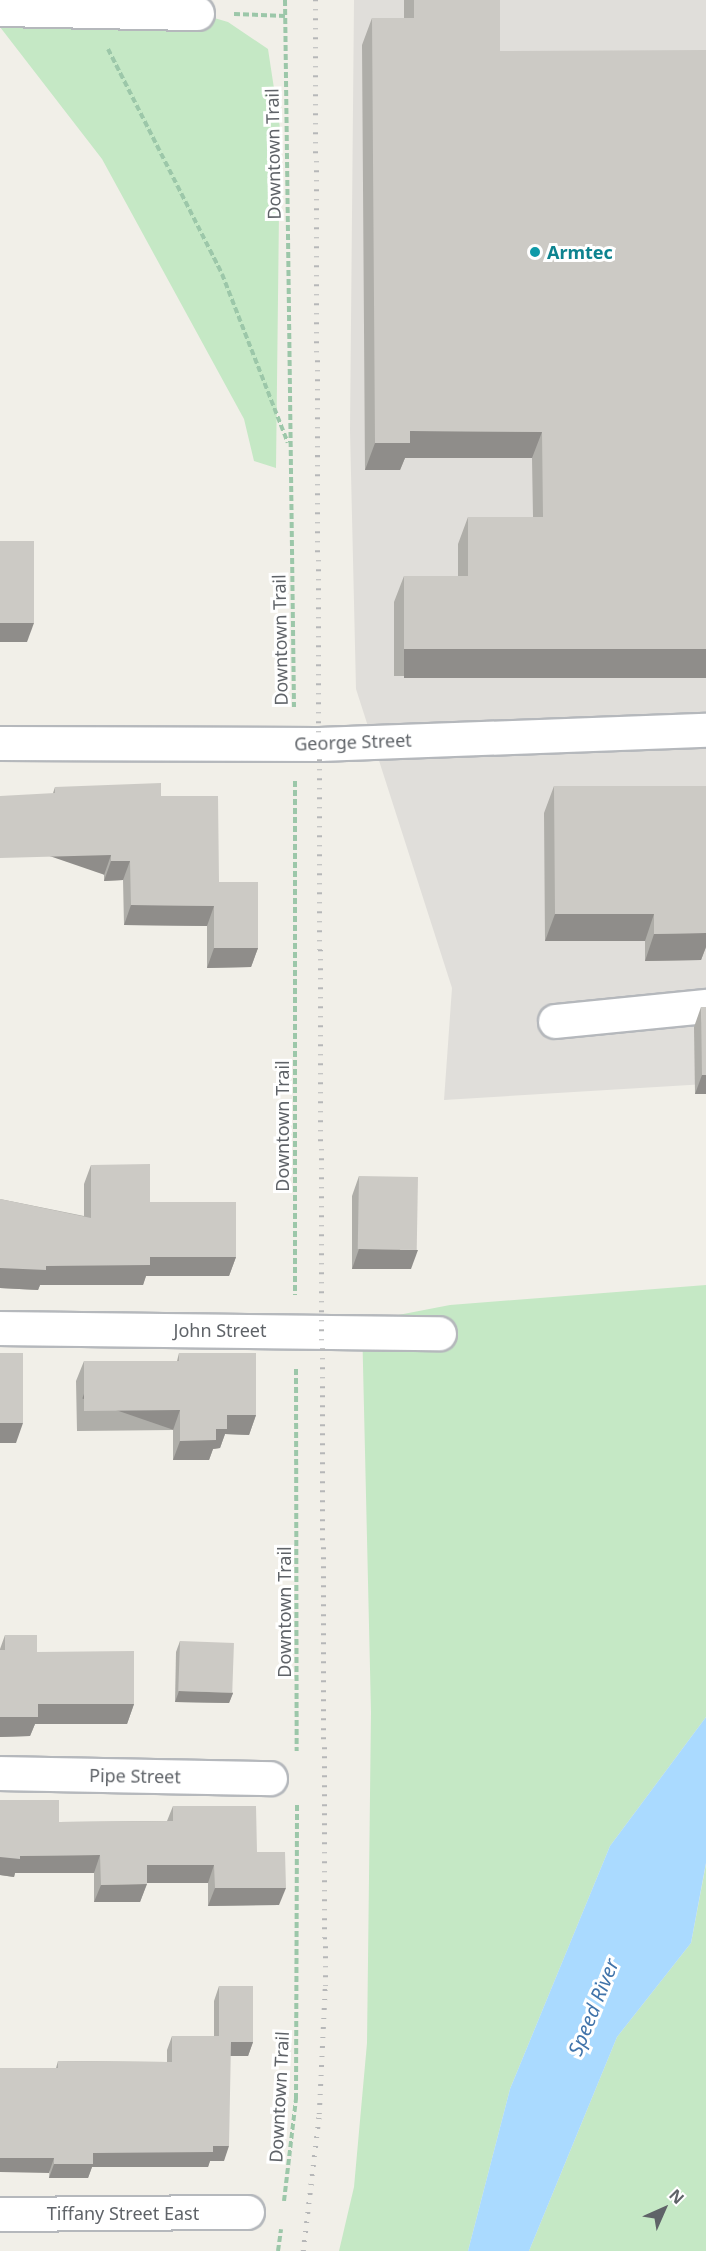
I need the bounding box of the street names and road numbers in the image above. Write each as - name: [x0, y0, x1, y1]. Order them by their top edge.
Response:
- street label: Downtown Trail: [261, 88, 285, 220]
- street label: Downtown Trail: [268, 574, 292, 706]
- street label: George Street: [294, 729, 412, 755]
- street label: Downtown Trail: [271, 1060, 293, 1192]
- street label: John Street: [174, 1319, 266, 1341]
- street label: Downtown Trail: [273, 1546, 295, 1678]
- street label: Pipe Street: [89, 1764, 181, 1788]
- street label: Downtown Trail: [265, 2031, 293, 2163]
- street label: Tiffany Street East: [47, 2202, 199, 2224]

